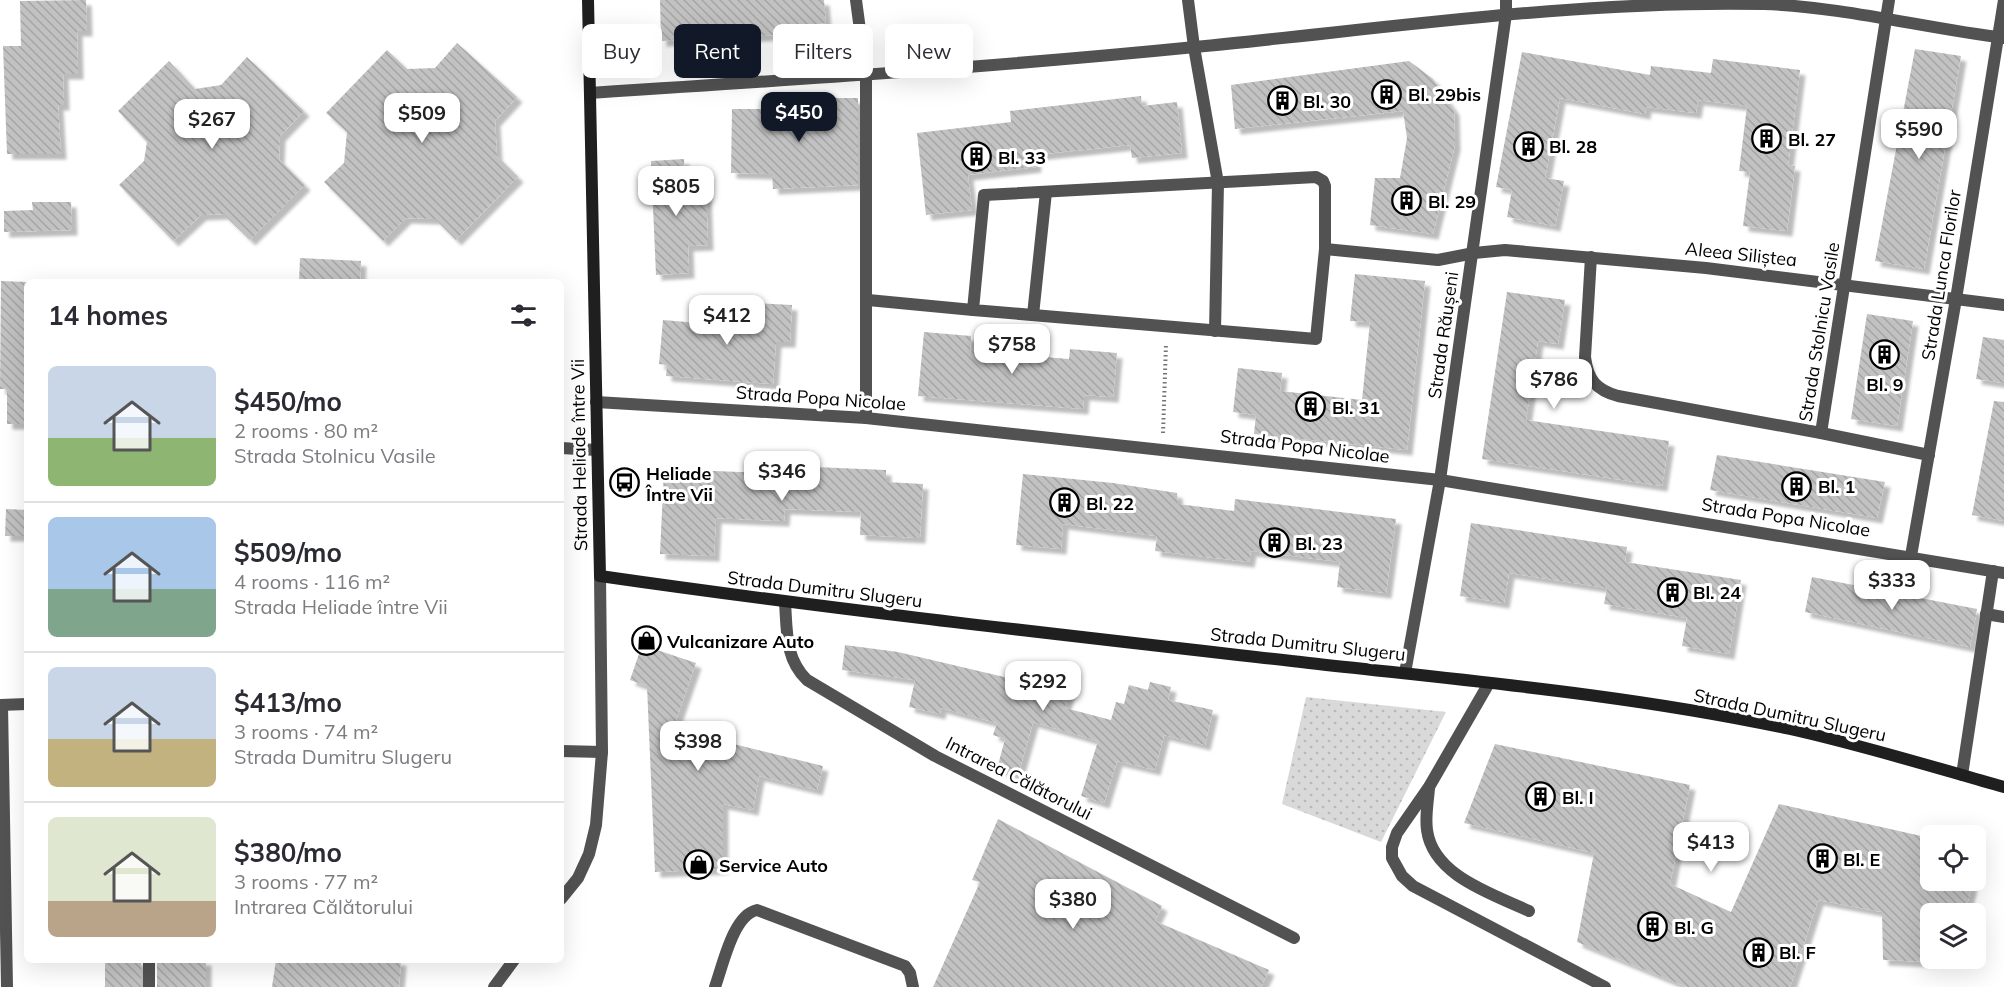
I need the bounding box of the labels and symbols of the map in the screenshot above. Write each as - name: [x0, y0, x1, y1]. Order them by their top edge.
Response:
- building icon: Bl. 29bis: [1371, 78, 1403, 110]
- place label: Bl. 29bis: [1408, 83, 1481, 106]
- building icon: Bl. 30: [1266, 85, 1298, 117]
- place label: Bl. 30: [1303, 90, 1351, 113]
- pin: $450: [763, 92, 835, 143]
- pin: $509: [386, 93, 458, 144]
- pin: $267: [176, 99, 248, 150]
- pin: $590: [1883, 109, 1955, 160]
- building icon: Bl. 27: [1751, 123, 1783, 155]
- place label: Bl. 27: [1788, 128, 1836, 151]
- building icon: Bl. 28: [1512, 130, 1544, 162]
- place label: Bl. 28: [1549, 135, 1597, 158]
- building icon: Bl. 33: [961, 141, 993, 173]
- place label: Bl. 33: [998, 146, 1046, 169]
- pin: $805: [640, 166, 712, 217]
- building icon: Bl. 29: [1391, 185, 1423, 217]
- street label: Strada Lunca Florilor: [1916, 188, 1966, 362]
- place label: Bl. 29: [1428, 190, 1476, 213]
- street label: Aleea Siliștea: [1684, 237, 1798, 271]
- street label: Strada Stolnicu Vasile: [1793, 241, 1845, 423]
- street label: Strada Răușeni: [1423, 270, 1463, 400]
- pin: $412: [691, 295, 763, 346]
- pin: $758: [976, 324, 1048, 375]
- building icon: Bl. 9: [1869, 339, 1901, 371]
- street label: Strada Heliade între Vii: [566, 359, 592, 551]
- pin: $786: [1518, 359, 1590, 410]
- place label: Bl. 9: [1866, 373, 1904, 396]
- street label: Strada Popa Nicolae: [735, 381, 907, 415]
- building icon: Bl. 31: [1295, 391, 1327, 423]
- place label: Bl. 31: [1332, 396, 1380, 419]
- street label: Strada Popa Nicolae: [1219, 424, 1391, 468]
- pin: $346: [746, 451, 818, 502]
- place label: Heliade Între Vii: [645, 462, 713, 506]
- bus stop icon: Heliade Între Vii: [609, 467, 641, 499]
- building icon: Bl. 1: [1781, 470, 1813, 502]
- place label: Bl. 1: [1818, 475, 1855, 498]
- building icon: Bl. 22: [1049, 487, 1081, 519]
- place label: Bl. 22: [1086, 492, 1134, 515]
- street label: Strada Popa Nicolae: [1700, 492, 1872, 542]
- building icon: Bl. 23: [1258, 527, 1290, 559]
- place label: Bl. 23: [1295, 532, 1343, 555]
- pin: $333: [1856, 560, 1928, 611]
- street label: Strada Dumitru Slugeru: [726, 566, 924, 612]
- building icon: Bl. 24: [1656, 576, 1688, 608]
- place label: Bl. 24: [1693, 581, 1741, 604]
- street label: Strada Dumitru Slugeru: [1209, 622, 1407, 666]
- shop icon: Vulcanizare Auto: [630, 625, 662, 657]
- place label: Vulcanizare Auto: [666, 630, 814, 653]
- pin: $292: [1007, 661, 1079, 712]
- street label: Strada Dumitru Slugeru: [1692, 683, 1888, 747]
- pin: $398: [662, 721, 734, 772]
- street label: Intrarea Călătorului: [942, 731, 1096, 825]
- building icon: Bl. I: [1525, 781, 1557, 813]
- place label: Bl. I: [1562, 786, 1594, 809]
- pin: $413: [1675, 822, 1747, 873]
- building icon: Bl. E: [1806, 843, 1838, 875]
- place label: Bl. E: [1843, 848, 1880, 871]
- shop icon: Service Auto: [682, 849, 714, 881]
- place label: Service Auto: [719, 854, 828, 877]
- pin: $380: [1037, 879, 1109, 930]
- building icon: Bl. G: [1637, 911, 1669, 943]
- place label: Bl. G: [1674, 916, 1714, 939]
- building icon: Bl. F: [1742, 936, 1774, 968]
- place label: Bl. F: [1779, 941, 1816, 964]

